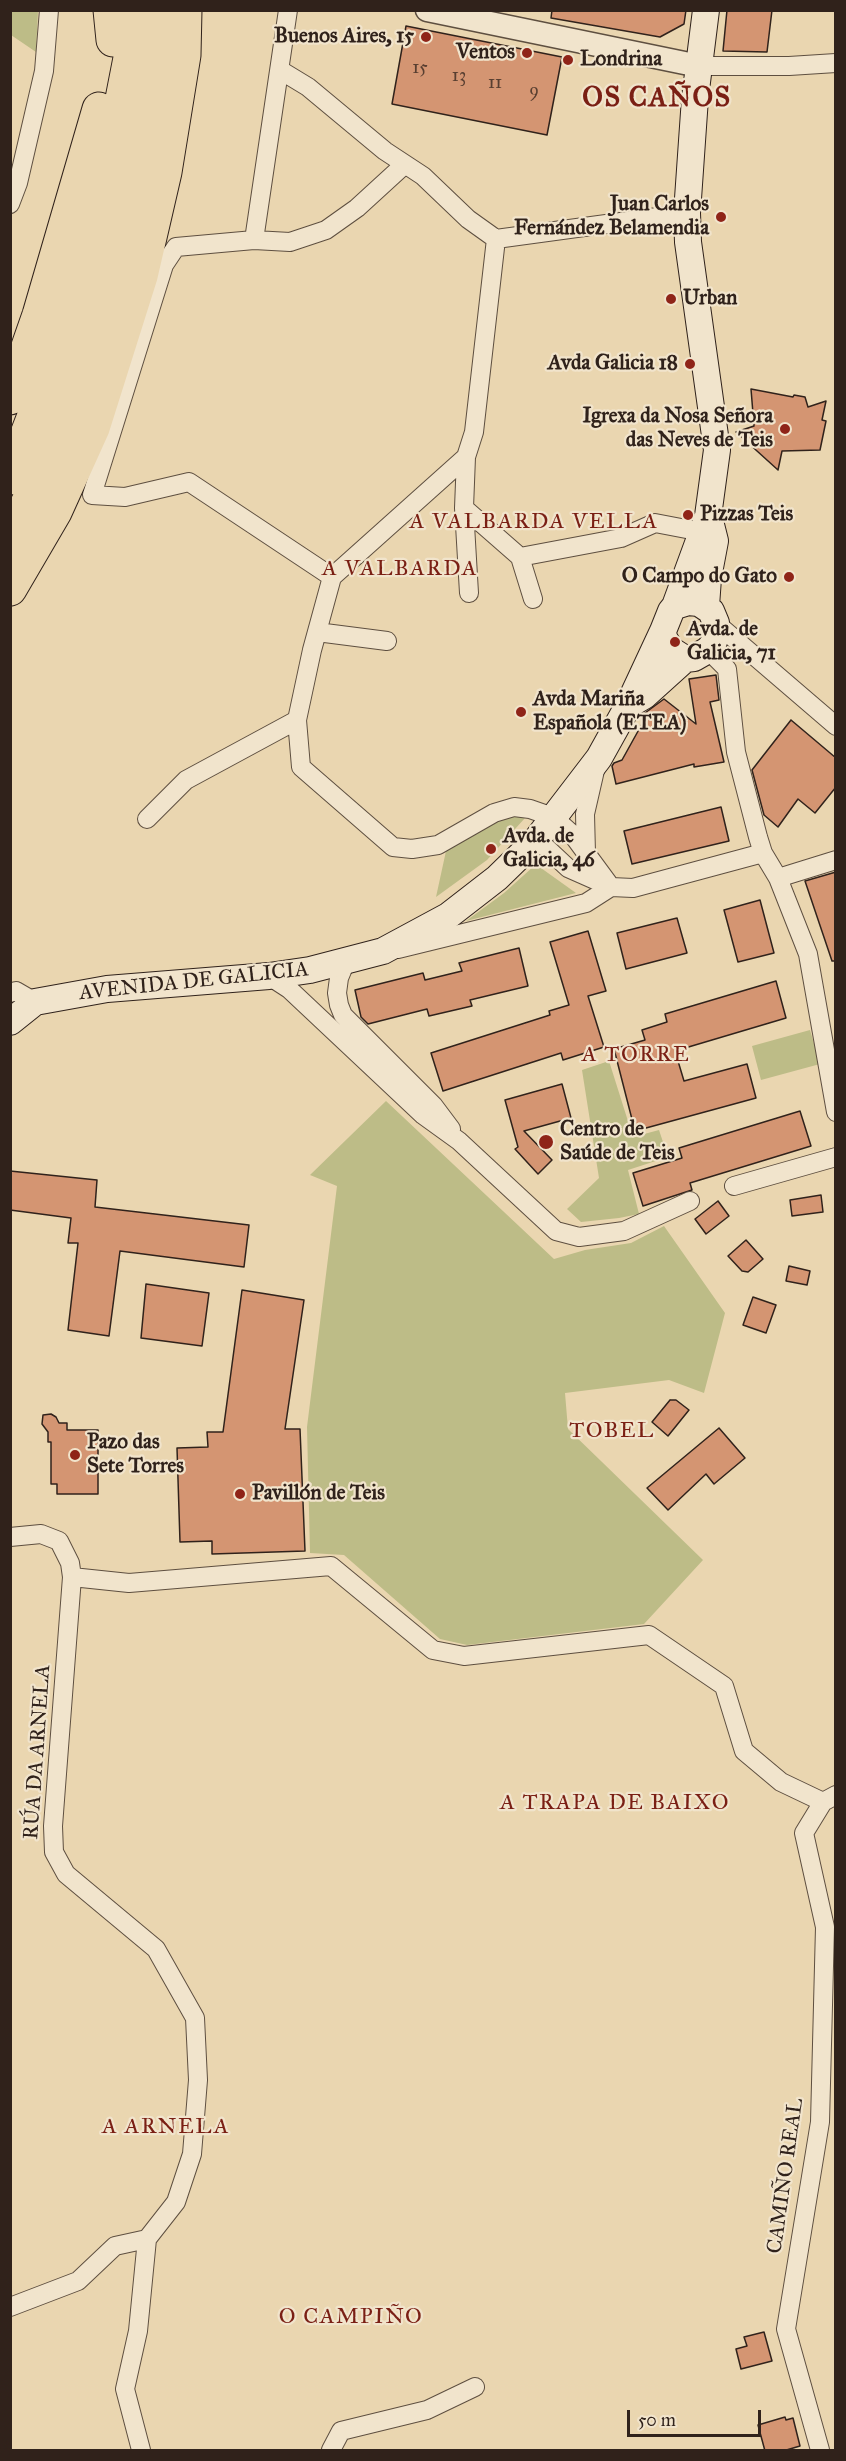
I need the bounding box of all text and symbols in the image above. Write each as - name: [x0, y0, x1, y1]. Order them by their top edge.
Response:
- place label: Buenos Aires, 15: [274, 24, 414, 50]
- marker: Buenos Aires, 15: [419, 30, 433, 44]
- place label: Ventos: [456, 40, 515, 66]
- marker: Ventos: [520, 46, 534, 60]
- place label: Londrina: [580, 47, 662, 73]
- marker: Londrina: [561, 53, 575, 67]
- house number: 15: [412, 58, 428, 80]
- house number: 13: [452, 66, 466, 88]
- house number: 11: [488, 73, 502, 95]
- house number: 9: [529, 81, 539, 103]
- district label: OS CAÑOS: [582, 83, 732, 115]
- place label: Juan Carlos Fernández Belamendia: [514, 192, 709, 242]
- marker: Juan Carlos Fernández Belamendia: [714, 210, 728, 224]
- place label: Urban: [683, 286, 737, 312]
- marker: Urban: [664, 292, 678, 306]
- place label: Avda Galicia 18: [548, 351, 678, 377]
- marker: Avda Galicia 18: [683, 357, 697, 371]
- place label: Igrexa da Nosa Señora das Neves de Teis: [582, 404, 773, 454]
- marker: Igrexa da Nosa Señora das Neves de Teis: [778, 422, 792, 436]
- place label: Pizzas Teis: [700, 502, 793, 528]
- marker: Pizzas Teis: [681, 508, 695, 522]
- district label: A VALBARDA VELLA: [410, 510, 658, 536]
- district label: A VALBARDA: [322, 557, 478, 583]
- place label: O Campo do Gato: [622, 564, 777, 590]
- marker: O Campo do Gato: [782, 570, 796, 584]
- place label: Avda. de Galicia, 71: [687, 617, 776, 667]
- marker: Avda. de Galicia, 71: [668, 635, 682, 649]
- place label: Avda Mariña Española (ETEA): [533, 687, 687, 737]
- marker: Avda Mariña Española (ETEA): [514, 705, 528, 719]
- place label: Avda. de Galicia, 46: [503, 824, 595, 874]
- marker: Avda. de Galicia, 46: [484, 842, 498, 856]
- street label: AVENIDA DE GALICIA: [78, 957, 310, 1007]
- district label: A TORRE: [582, 1043, 690, 1069]
- place label: Centro de Saúde de Teis: [560, 1117, 675, 1167]
- marker: Centro de Saúde de Teis: [537, 1133, 555, 1151]
- district label: TOBEL: [569, 1419, 655, 1445]
- place label: Pazo das Sete Torres: [87, 1430, 184, 1480]
- marker: Pazo das Sete Torres: [68, 1448, 82, 1462]
- place label: Pavillón de Teis: [252, 1481, 385, 1507]
- marker: Pavillón de Teis: [233, 1487, 247, 1501]
- street label: RÚA DA ARNELA: [19, 1664, 57, 1840]
- district label: A TRAPA DE BAIXO: [500, 1791, 730, 1817]
- street label: CAMIÑO REAL: [763, 2097, 809, 2255]
- district label: A ARNELA: [102, 2115, 230, 2141]
- district label: O CAMPIÑO: [279, 2305, 423, 2331]
- scale bar: [630, 2398, 764, 2436]
- text: 50 m: [638, 2409, 676, 2431]

